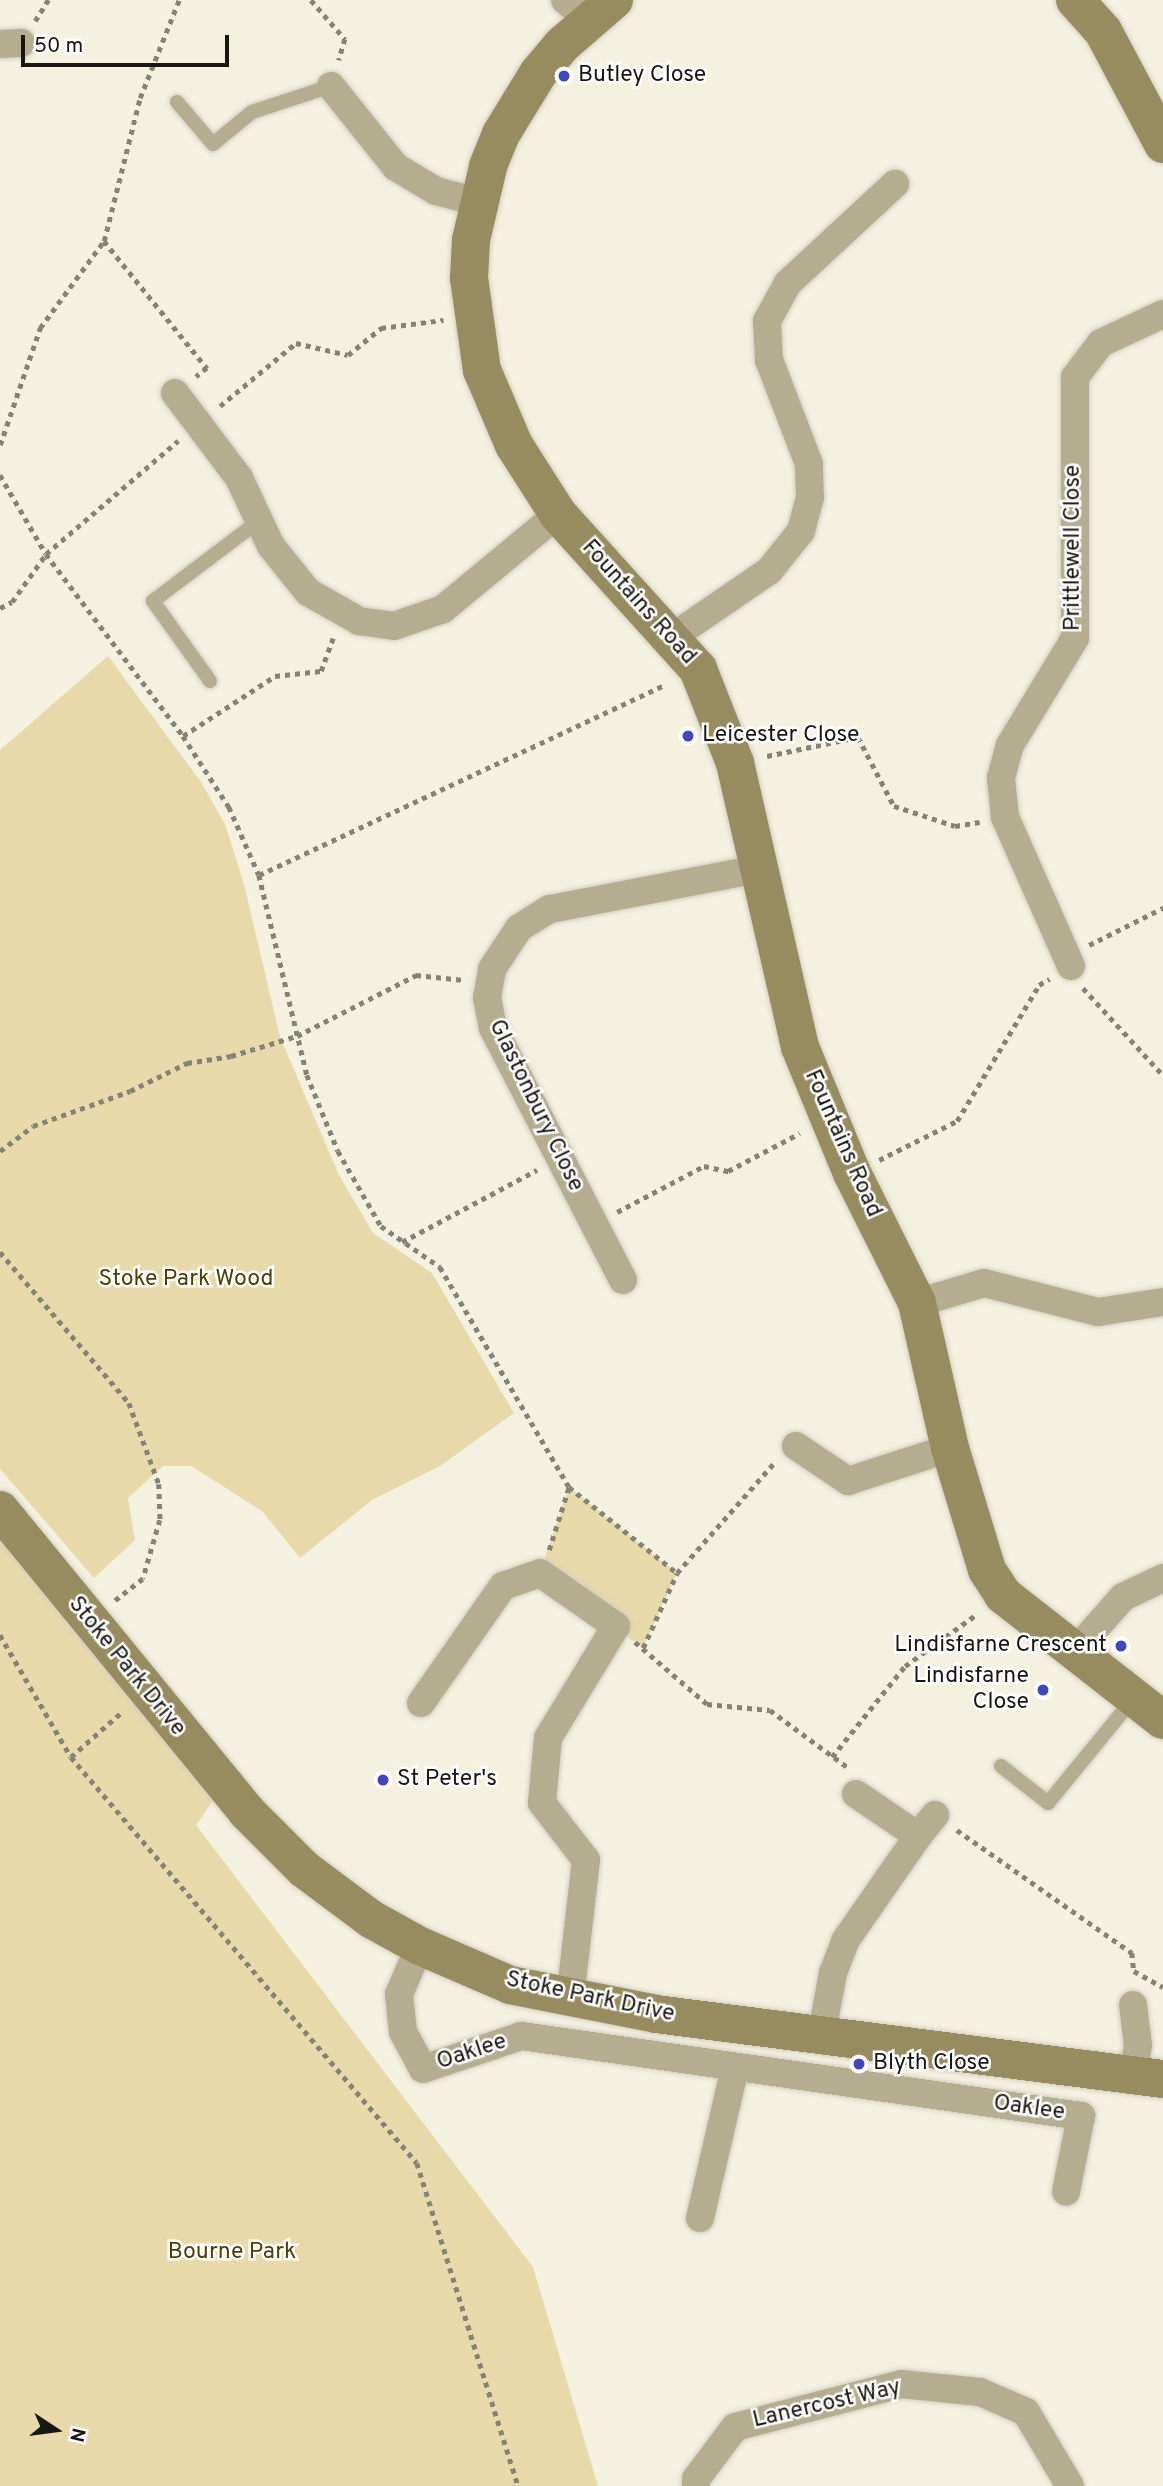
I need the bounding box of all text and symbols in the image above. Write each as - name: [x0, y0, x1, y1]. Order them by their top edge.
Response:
- scale bar: [24, 21, 233, 65]
- text: 50 m: [34, 33, 83, 60]
- place label: Butley Close: [578, 62, 706, 90]
- marker: Butley Close: [556, 68, 572, 84]
- street label: Prittlewell Close: [1060, 465, 1088, 631]
- street label: Fountains Road: [575, 535, 701, 671]
- place label: Leicester Close: [702, 722, 859, 750]
- marker: Leicester Close: [680, 728, 696, 744]
- street label: Glastonbury Close: [481, 1016, 589, 1196]
- street label: Fountains Road: [797, 1066, 887, 1222]
- park label: Stoke Park Wood: [98, 1266, 274, 1294]
- street label: Stoke Park Drive: [61, 1592, 191, 1742]
- place label: Lindisfarne Crescent: [894, 1632, 1107, 1660]
- marker: Lindisfarne Crescent: [1113, 1638, 1129, 1654]
- place label: Lindisfarne Close: [913, 1663, 1029, 1717]
- marker: Lindisfarne Close: [1035, 1682, 1051, 1698]
- place label: St Peter's: [397, 1766, 497, 1794]
- marker: St Peter's: [375, 1772, 391, 1788]
- street label: Stoke Park Drive: [503, 1967, 677, 2029]
- street label: Oaklee: [434, 2029, 510, 2077]
- place label: Blyth Close: [873, 2050, 990, 2078]
- marker: Blyth Close: [851, 2056, 867, 2072]
- street label: Oaklee: [991, 2090, 1067, 2128]
- park label: Bourne Park: [168, 2239, 296, 2267]
- street label: Lanercost Way: [750, 2375, 904, 2435]
- north arrow: [21, 2395, 91, 2465]
- text: N: [63, 2425, 90, 2444]

